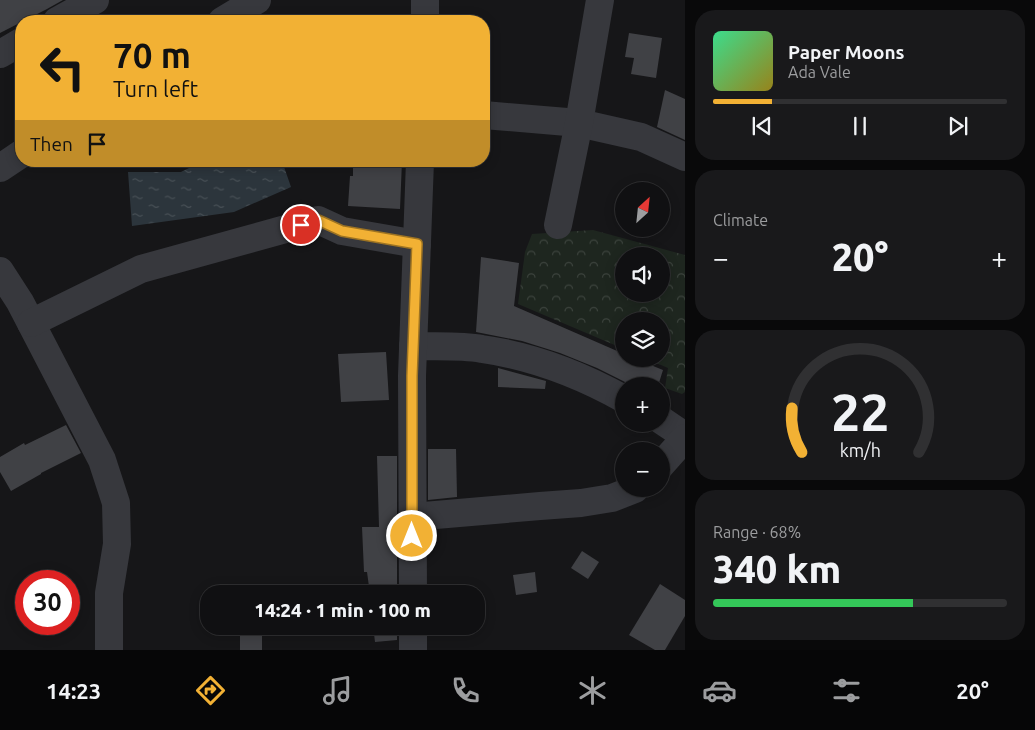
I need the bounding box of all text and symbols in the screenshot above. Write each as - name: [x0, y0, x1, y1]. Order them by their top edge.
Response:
- icon: left: [30, 35, 95, 100]
- text: 70 m: [113, 35, 191, 75]
- text: Paper Moons: [788, 41, 905, 63]
- text: Ada Vale: [788, 63, 851, 81]
- text: Turn left: [113, 76, 198, 101]
- icon: previous: [748, 112, 776, 140]
- icon: pause: [846, 112, 874, 140]
- icon: next: [944, 112, 972, 140]
- icon: arrive: [83, 130, 111, 158]
- text: Then: [30, 133, 73, 155]
- north arrow: [615, 182, 670, 238]
- map controls: [615, 182, 670, 497]
- pin: [280, 204, 322, 246]
- icon: arrive: [287, 211, 315, 239]
- text: Climate: [713, 211, 768, 229]
- text: 20°: [832, 236, 888, 278]
- text: −: [713, 242, 729, 273]
- text: +: [991, 242, 1007, 273]
- button: sound: [615, 247, 670, 302]
- button: layers: [615, 312, 670, 367]
- button: +: [615, 377, 670, 432]
- text: 22: [831, 383, 889, 441]
- text: km/h: [839, 440, 881, 460]
- button: −: [615, 442, 670, 497]
- position arrow: [385, 509, 437, 561]
- text: Range · 68%: [713, 523, 801, 541]
- text: 340 km: [713, 548, 841, 590]
- speed limit sign: 30: [15, 570, 80, 635]
- text: 14:24 · 1 min · 100 m: [254, 599, 431, 621]
- icon: directions: [193, 673, 228, 708]
- icon: music: [320, 673, 355, 708]
- icon: phone: [448, 673, 483, 708]
- icon: climate: [575, 673, 610, 708]
- icon: car: [702, 673, 737, 708]
- icon: filters: [829, 673, 864, 708]
- text: 14:23: [46, 678, 101, 703]
- text: 20°: [956, 678, 989, 703]

